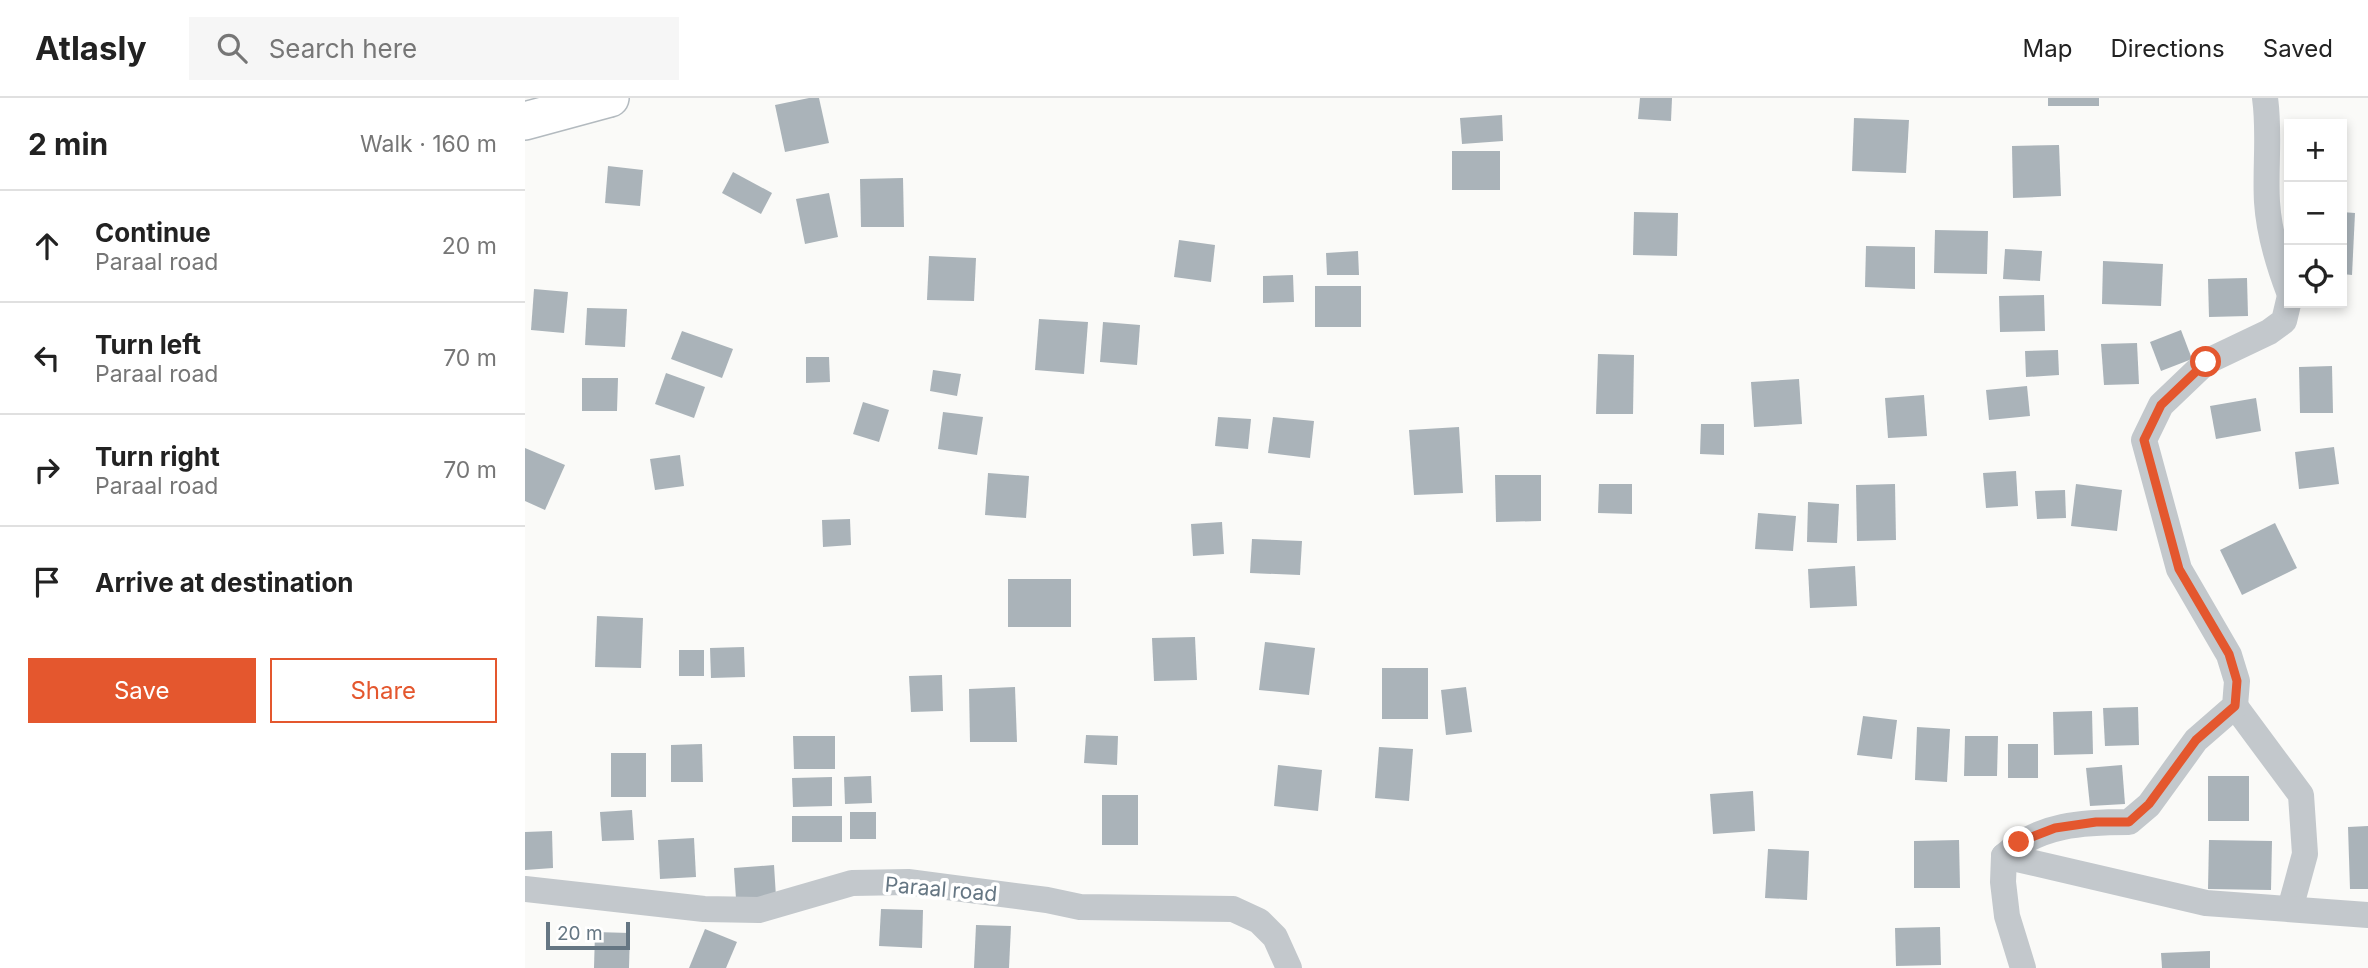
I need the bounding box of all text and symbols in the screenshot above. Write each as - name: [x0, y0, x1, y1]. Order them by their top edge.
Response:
- search box: [189, 17, 679, 80]
- text: Atlasly: [35, 28, 147, 68]
- icon: search: [213, 29, 251, 67]
- text: Search here: [269, 33, 417, 64]
- text: Map: [2023, 34, 2072, 63]
- text: Directions: [2110, 34, 2225, 63]
- text: Saved: [2263, 34, 2333, 63]
- map controls: [2284, 119, 2347, 308]
- button: +: [2284, 119, 2347, 182]
- text: 2 min: [28, 126, 108, 162]
- text: Walk · 160 m: [360, 130, 497, 158]
- button: −: [2284, 182, 2347, 245]
- text: Continue: [95, 217, 211, 248]
- icon: ahead: [28, 227, 66, 265]
- text: 20 m: [442, 232, 497, 260]
- button: locate: [2284, 245, 2347, 308]
- text: Paraal road: [95, 248, 218, 276]
- text: Turn left: [95, 329, 201, 360]
- icon: left: [28, 339, 66, 377]
- text: 70 m: [443, 344, 497, 372]
- route start: [2190, 346, 2221, 377]
- text: Paraal road: [95, 360, 218, 388]
- text: Turn right: [95, 441, 220, 472]
- icon: right: [28, 451, 66, 489]
- text: 70 m: [443, 456, 497, 484]
- text: Paraal road: [95, 472, 218, 500]
- icon: arrive: [28, 563, 66, 601]
- text: Arrive at destination: [95, 567, 354, 598]
- button: Save: [28, 658, 256, 723]
- button: Share: [270, 658, 497, 723]
- route end: [2003, 826, 2034, 857]
- street label: Paraal road: [884, 872, 998, 906]
- scale bar: [546, 919, 630, 951]
- text: 20 m: [557, 922, 603, 945]

